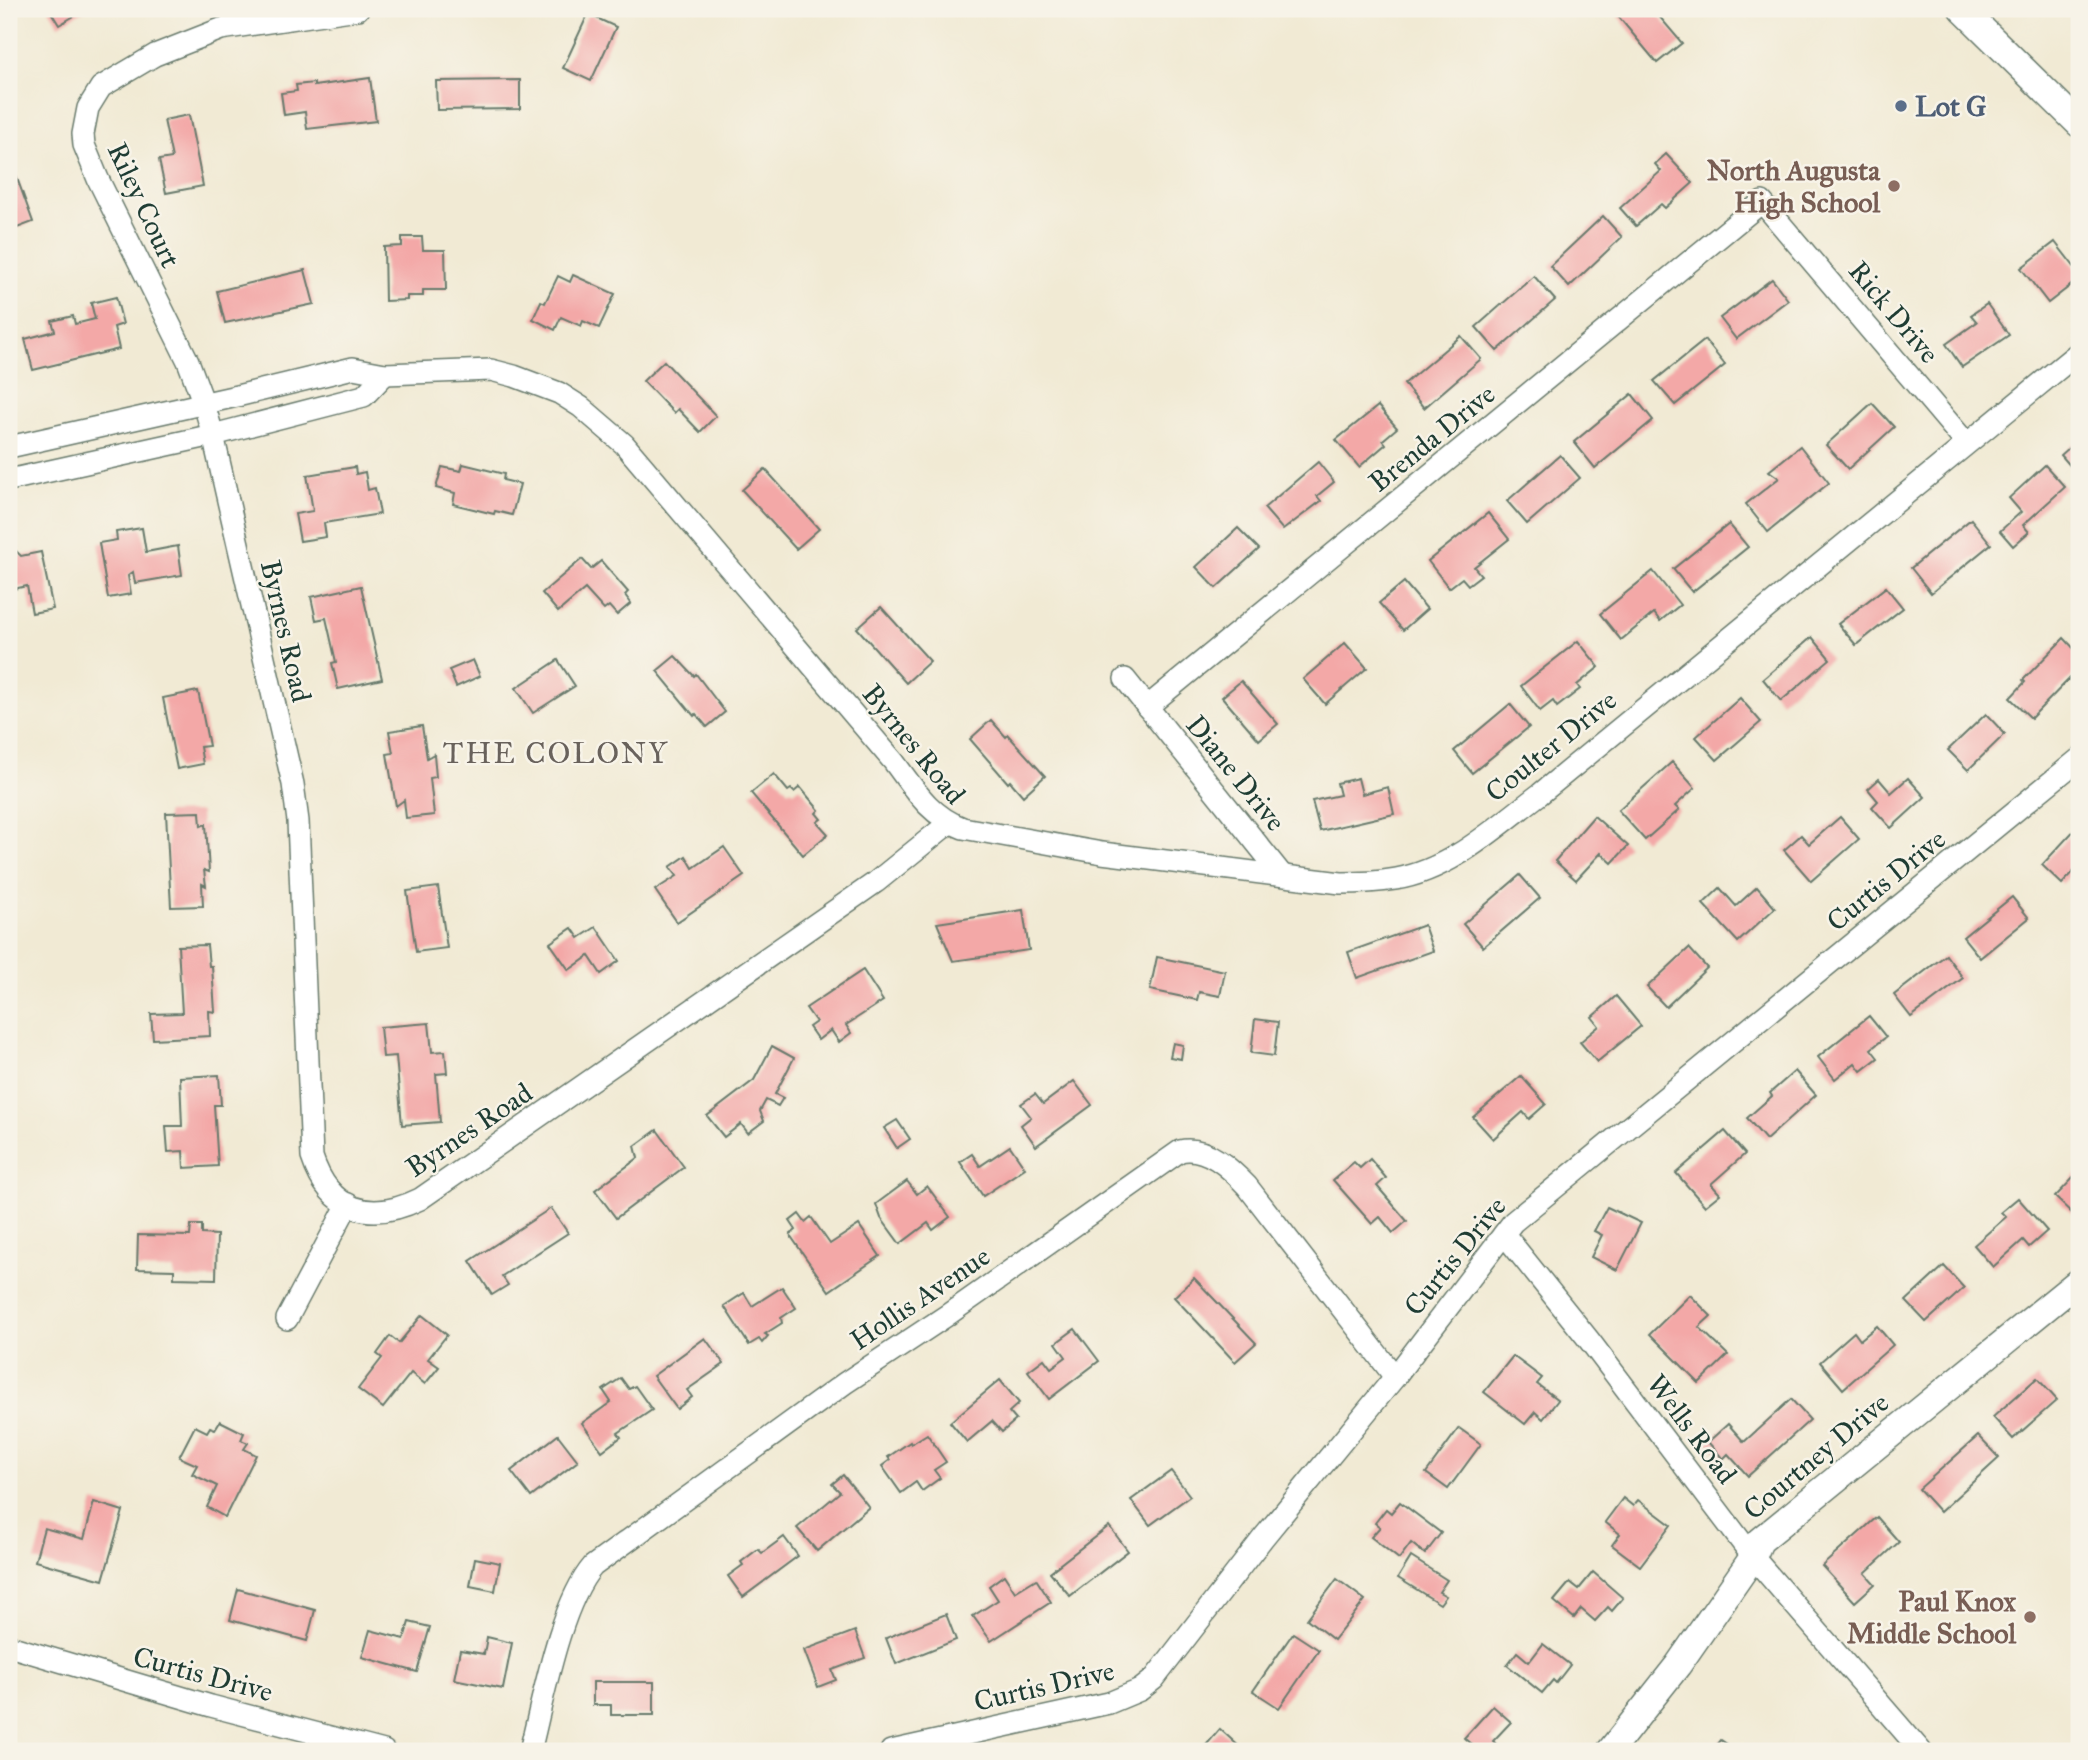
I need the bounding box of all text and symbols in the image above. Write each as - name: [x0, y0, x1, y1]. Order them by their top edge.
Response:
- place label: Lot G: [1915, 89, 1987, 124]
- marker: Lot G: [1893, 98, 1909, 114]
- street label: Riley Court: [100, 137, 188, 273]
- place label: North Augusta High School: [1707, 153, 1881, 220]
- marker: North Augusta High School: [1886, 178, 1902, 194]
- street label: Rick Drive: [1841, 254, 1947, 370]
- street label: Brenda Drive: [1362, 377, 1502, 499]
- street label: Byrnes Road: [253, 557, 319, 705]
- street label: Byrnes Road: [855, 677, 973, 811]
- street label: Coulter Drive: [1478, 682, 1624, 810]
- street label: Diane Drive: [1179, 708, 1293, 838]
- district label: THE COLONY: [443, 735, 669, 771]
- street label: Curtis Drive: [1819, 821, 1953, 939]
- street label: Byrnes Road: [399, 1075, 539, 1185]
- street label: Curtis Drive: [1396, 1189, 1514, 1323]
- street label: Hollis Avenue: [843, 1238, 997, 1358]
- street label: Wells Road: [1639, 1367, 1745, 1491]
- street label: Courtney Drive: [1736, 1385, 1896, 1527]
- place label: Paul Knox Middle School: [1847, 1584, 2017, 1651]
- marker: Paul Knox Middle School: [2022, 1609, 2038, 1625]
- street label: Curtis Drive: [129, 1639, 277, 1709]
- street label: Curtis Drive: [970, 1653, 1118, 1719]

